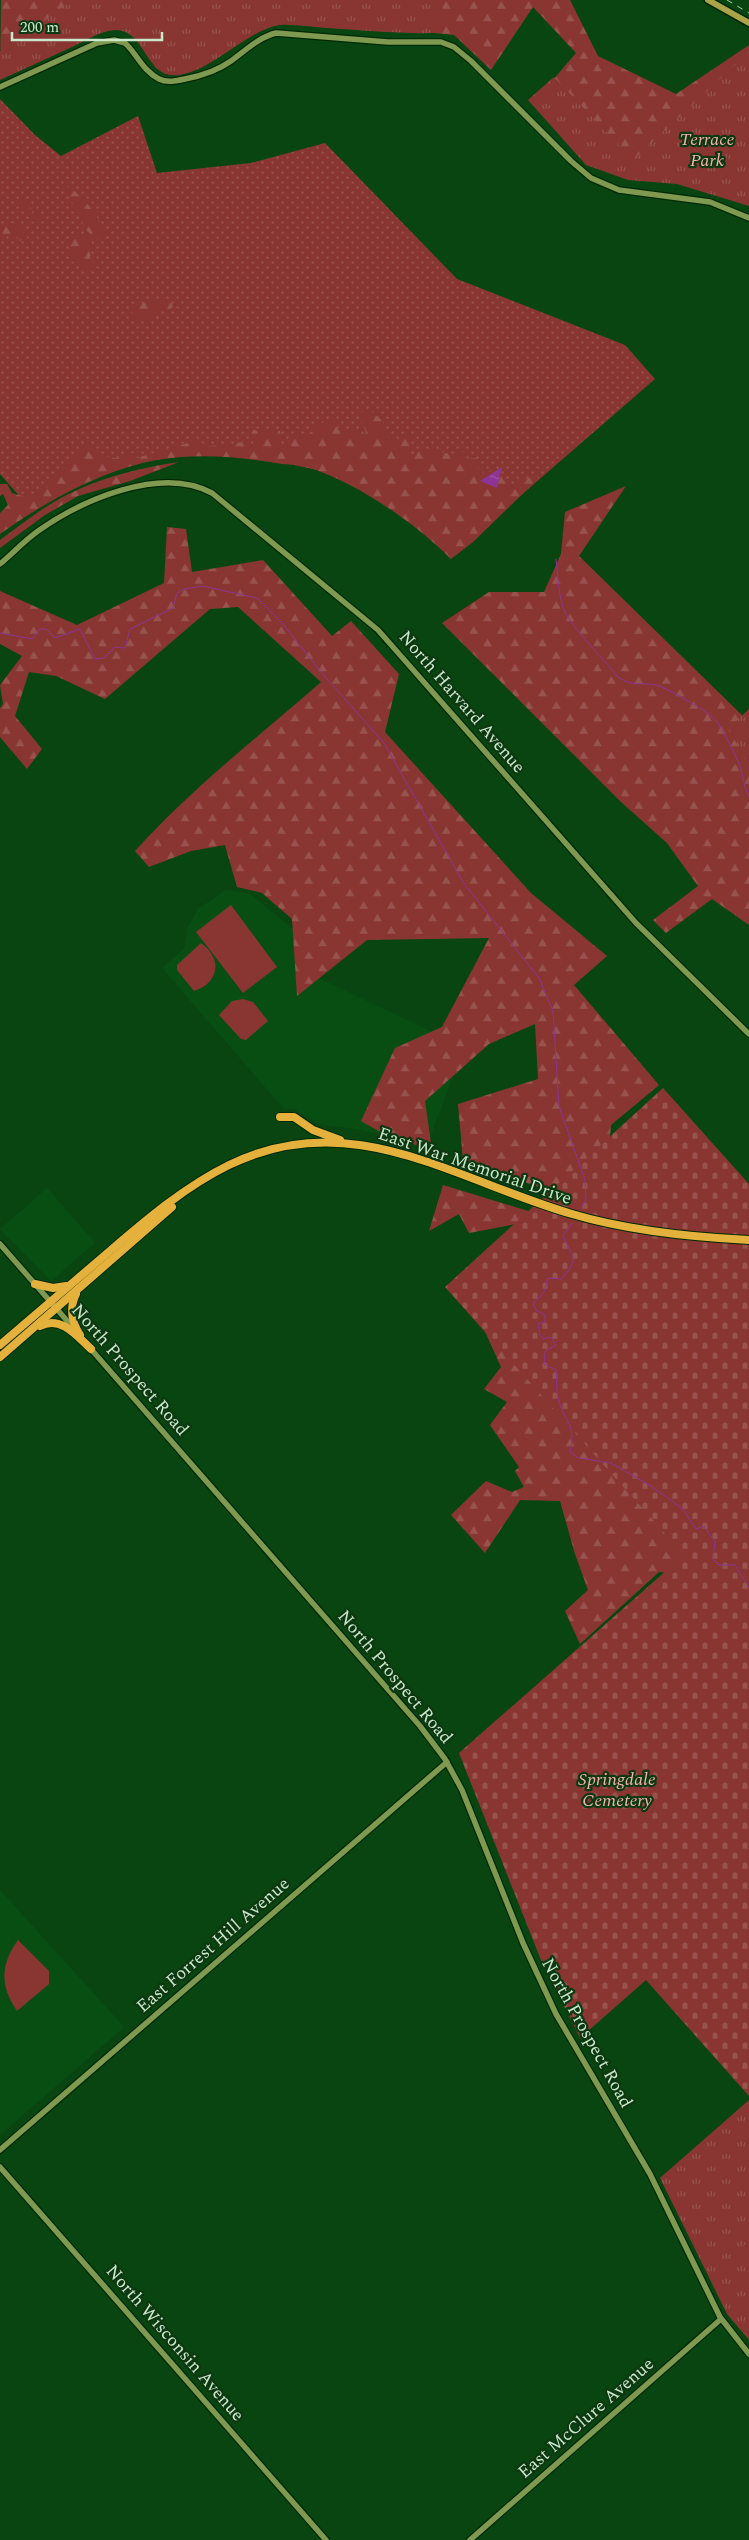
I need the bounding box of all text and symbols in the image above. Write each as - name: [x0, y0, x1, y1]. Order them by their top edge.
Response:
- scale bar: [12, 10, 162, 42]
- text: 200 m: [20, 16, 59, 39]
- park label: Terrace Park: [679, 126, 735, 174]
- street label: North Harvard Avenue: [392, 625, 532, 779]
- street label: East War Memorial Drive: [374, 1120, 576, 1212]
- street label: North Prospect Road: [65, 1298, 195, 1442]
- street label: North Prospect Road: [331, 1604, 459, 1750]
- park label: Springdale Cemetery: [578, 1766, 656, 1814]
- street label: East Forrest Hill Avenue: [130, 1871, 296, 2019]
- street label: North Prospect Road: [535, 1953, 639, 2113]
- street label: North Wisconsin Avenue: [99, 2259, 251, 2427]
- street label: East McClure Avenue: [512, 2351, 660, 2485]

